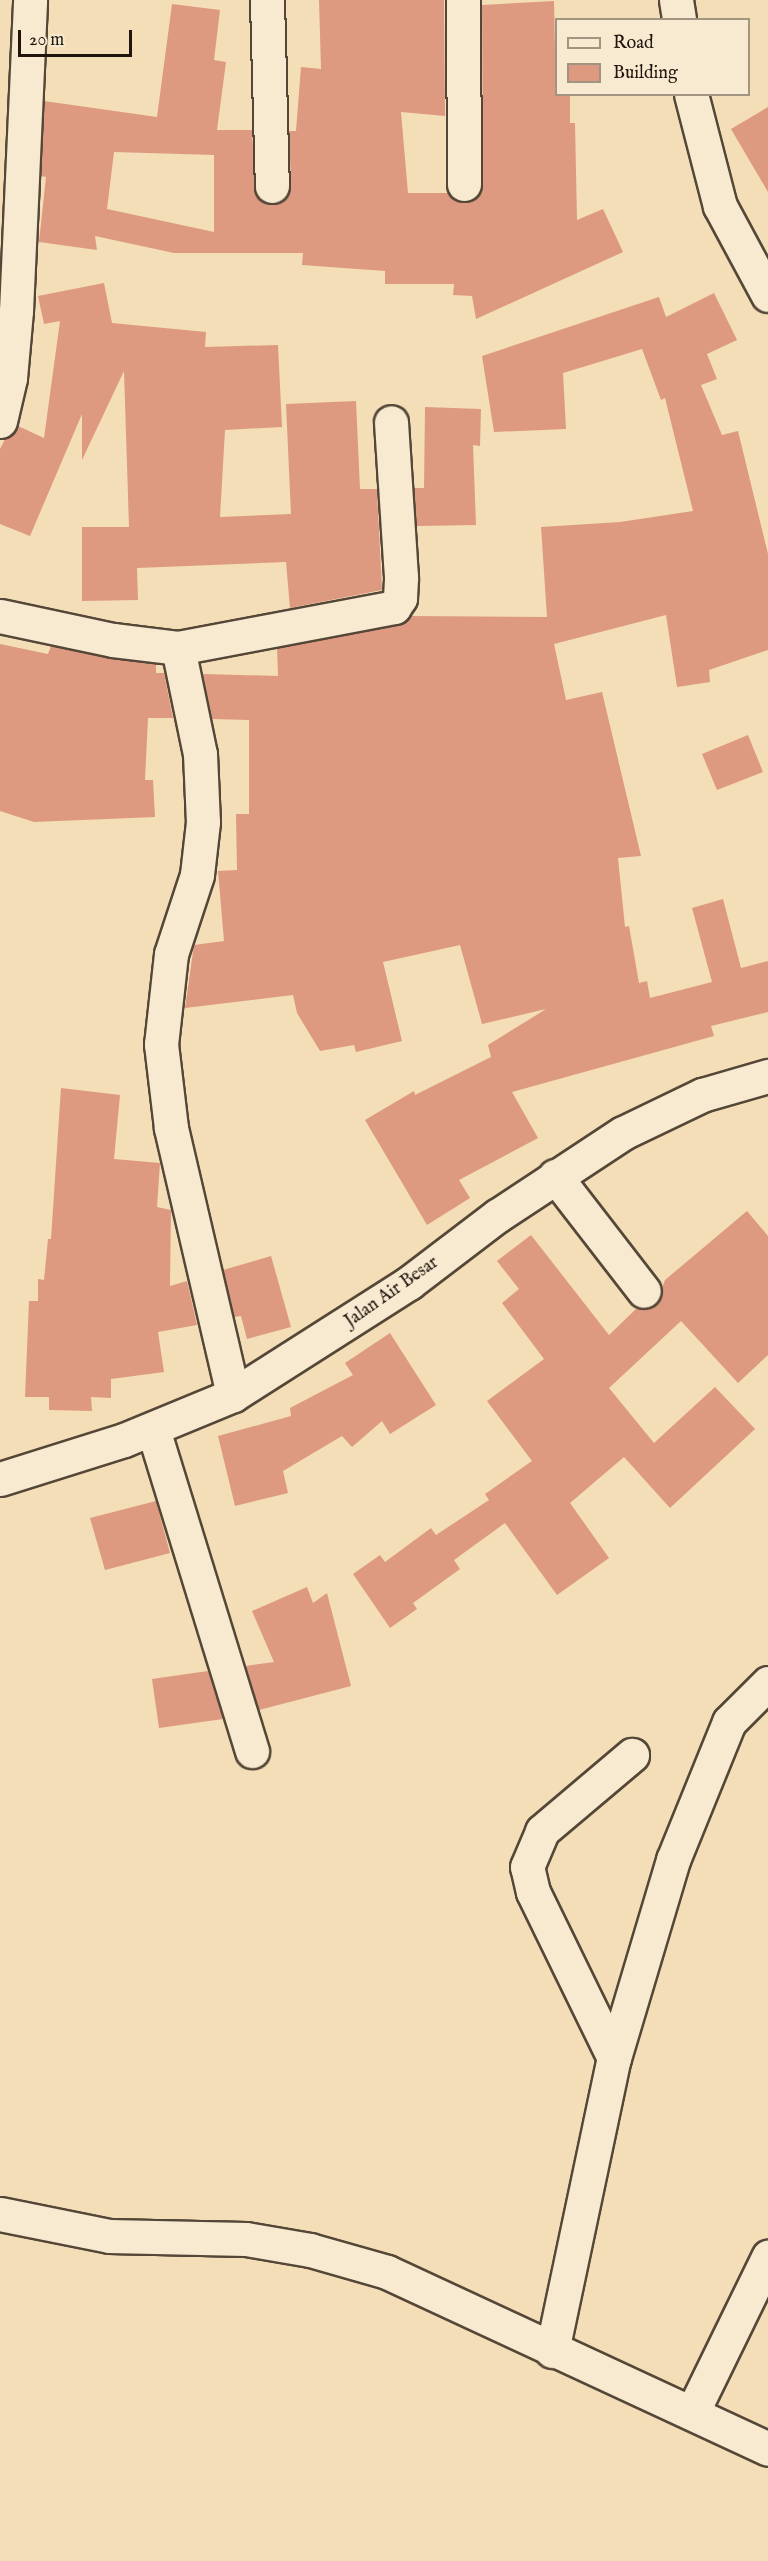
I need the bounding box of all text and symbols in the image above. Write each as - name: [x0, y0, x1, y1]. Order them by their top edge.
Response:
- scale bar: [21, 18, 135, 56]
- legend: [555, 18, 750, 96]
- text: 20 m: [29, 29, 64, 52]
- text: Road: [613, 32, 654, 55]
- text: Building: [613, 62, 678, 85]
- street label: Jalan Air Besar: [341, 1253, 443, 1333]

